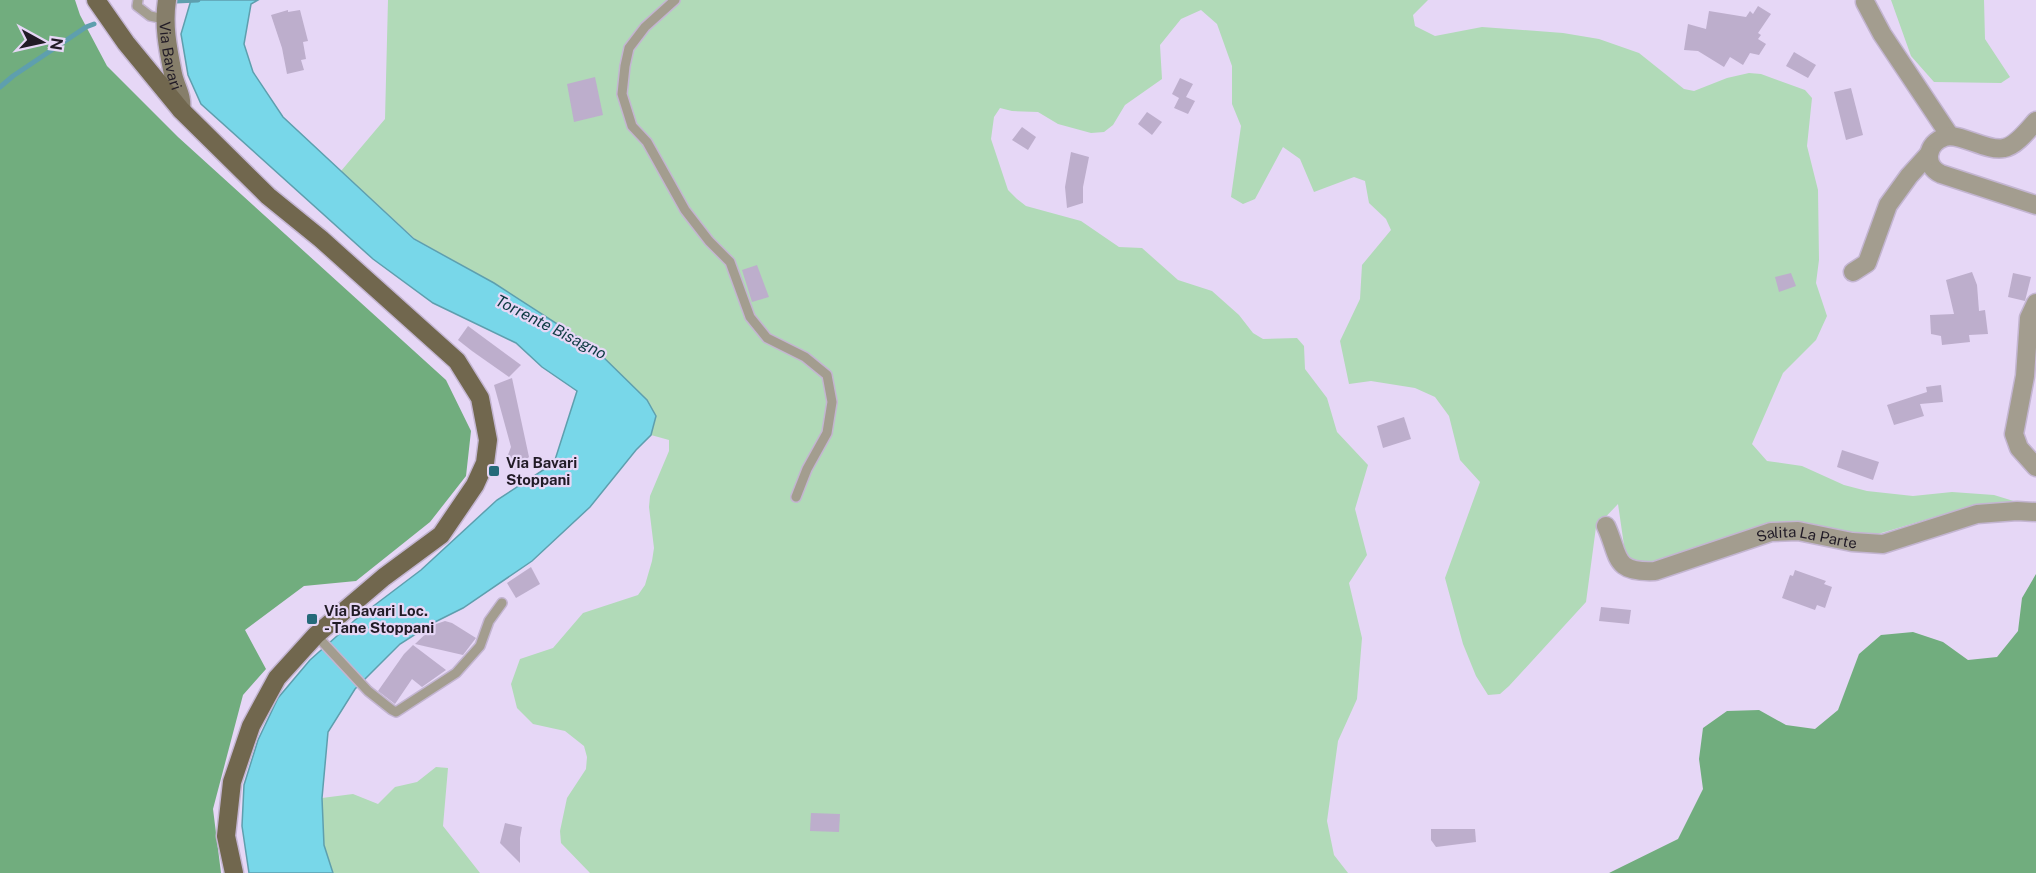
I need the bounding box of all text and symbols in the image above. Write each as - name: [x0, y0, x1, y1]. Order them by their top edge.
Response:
- north arrow: [12, 12, 72, 72]
- street label: Via Bavari: [157, 21, 186, 92]
- text: N: [46, 36, 67, 52]
- water label: Torrente Bisagno: [492, 291, 610, 363]
- place label: Via Bavari Stoppani: [506, 454, 577, 488]
- marker: Via Bavari Stoppani: [487, 464, 501, 478]
- street label: Salita La Parte: [1754, 522, 1857, 551]
- place label: Via Bavari Loc. - Tane Stoppani: [324, 602, 434, 636]
- marker: Via Bavari Loc. - Tane Stoppani: [305, 612, 319, 626]

